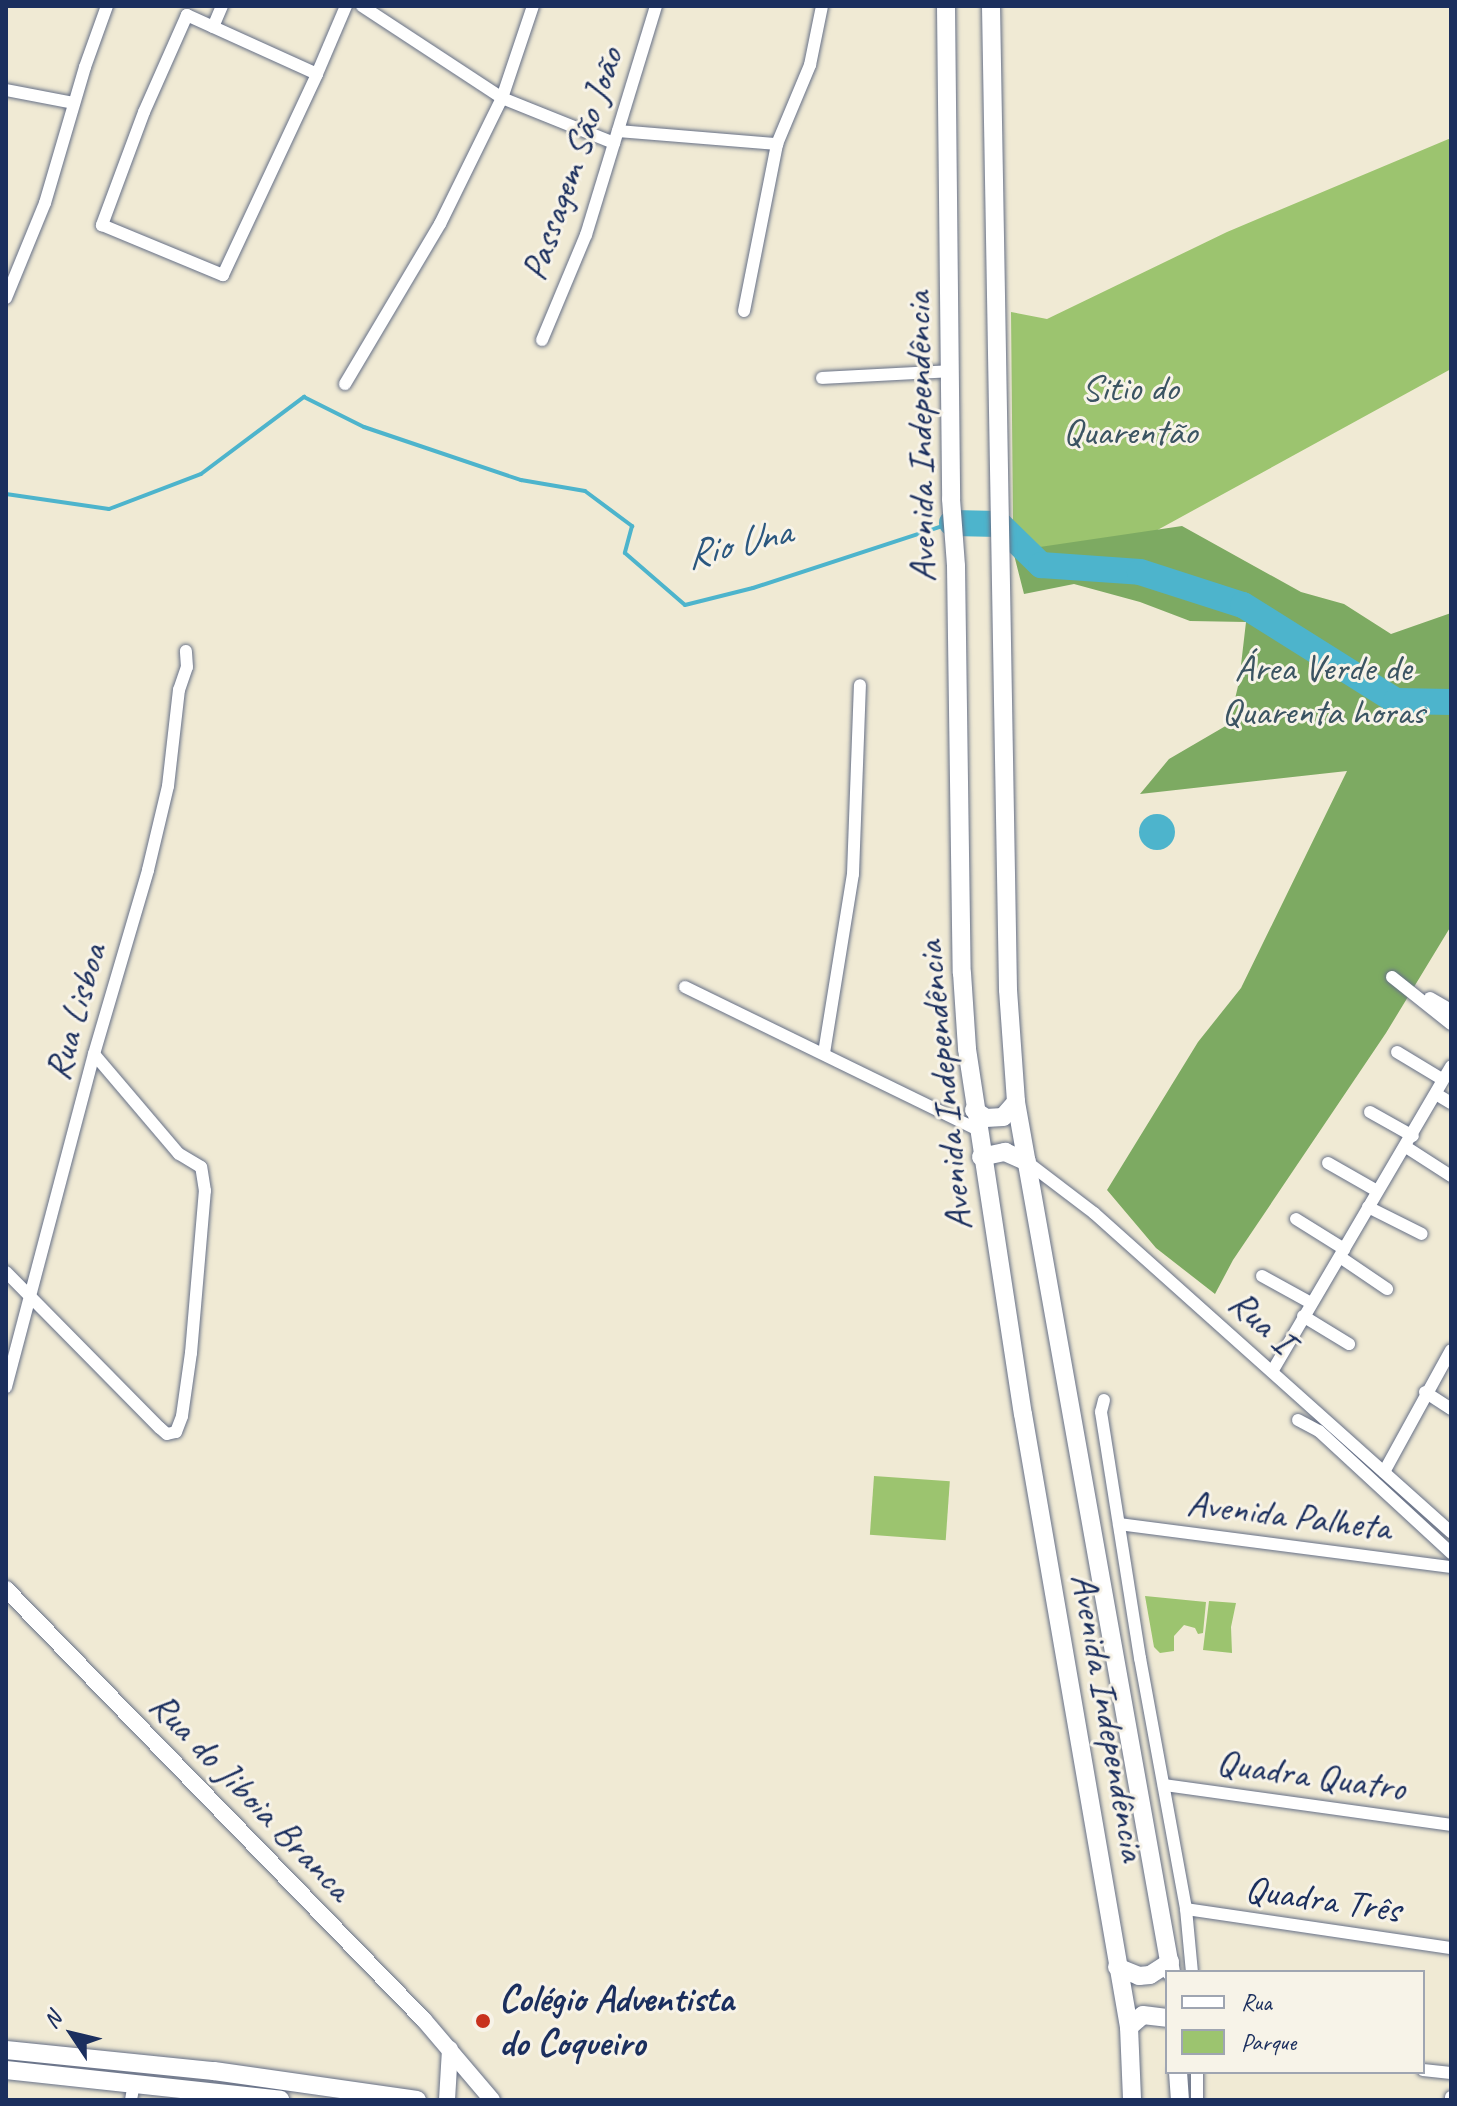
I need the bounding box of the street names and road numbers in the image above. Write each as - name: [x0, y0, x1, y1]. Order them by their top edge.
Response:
- street label: Passagem São João: [511, 42, 633, 286]
- street label: Avenida Independência: [895, 291, 945, 583]
- street label: Rua Lisboa: [34, 938, 116, 1086]
- street label: Avenida Independência: [906, 939, 982, 1233]
- street label: Rua I: [1220, 1280, 1304, 1362]
- street label: Avenida Palheta: [1185, 1480, 1393, 1550]
- street label: Avenida Independência: [1061, 1570, 1157, 1864]
- street label: Rua do Jiboia Branca: [140, 1682, 362, 1910]
- street label: Quadra Quatro: [1214, 1739, 1408, 1811]
- street label: Quadra Três: [1243, 1866, 1403, 1932]

